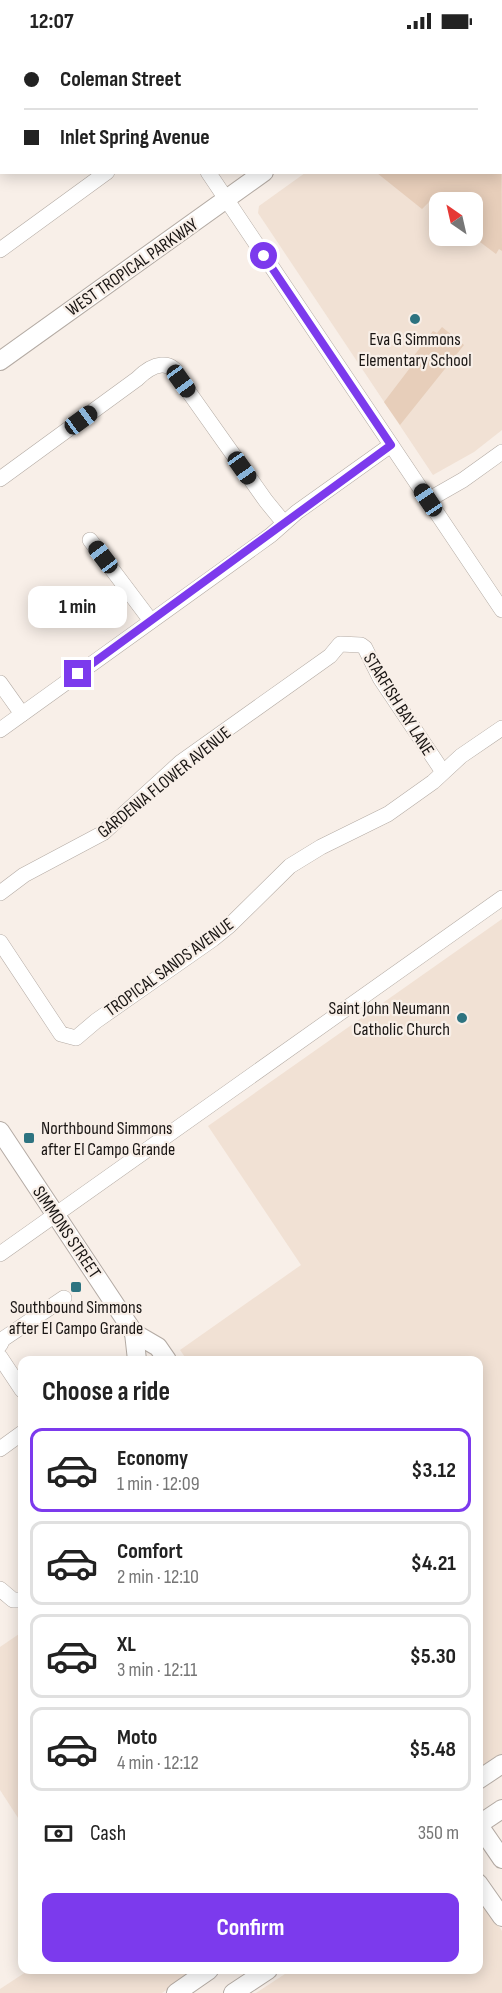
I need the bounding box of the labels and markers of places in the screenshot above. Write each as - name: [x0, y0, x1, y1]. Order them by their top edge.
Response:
- marker: Eva G Simmons Elementary School: [408, 312, 422, 326]
- place label: Eva G Simmons Elementary School: [359, 329, 471, 371]
- place label: Saint John Neumann Catholic Church: [329, 998, 450, 1040]
- marker: Saint John Neumann Catholic Church: [455, 1011, 469, 1025]
- place label: Northbound Simmons after El Campo Grande: [41, 1118, 175, 1160]
- marker: Northbound Simmons after El Campo Grande: [22, 1131, 36, 1145]
- marker: Southbound Simmons after El Campo Grande: [69, 1280, 83, 1294]
- place label: Southbound Simmons after El Campo Grande: [9, 1297, 143, 1339]

